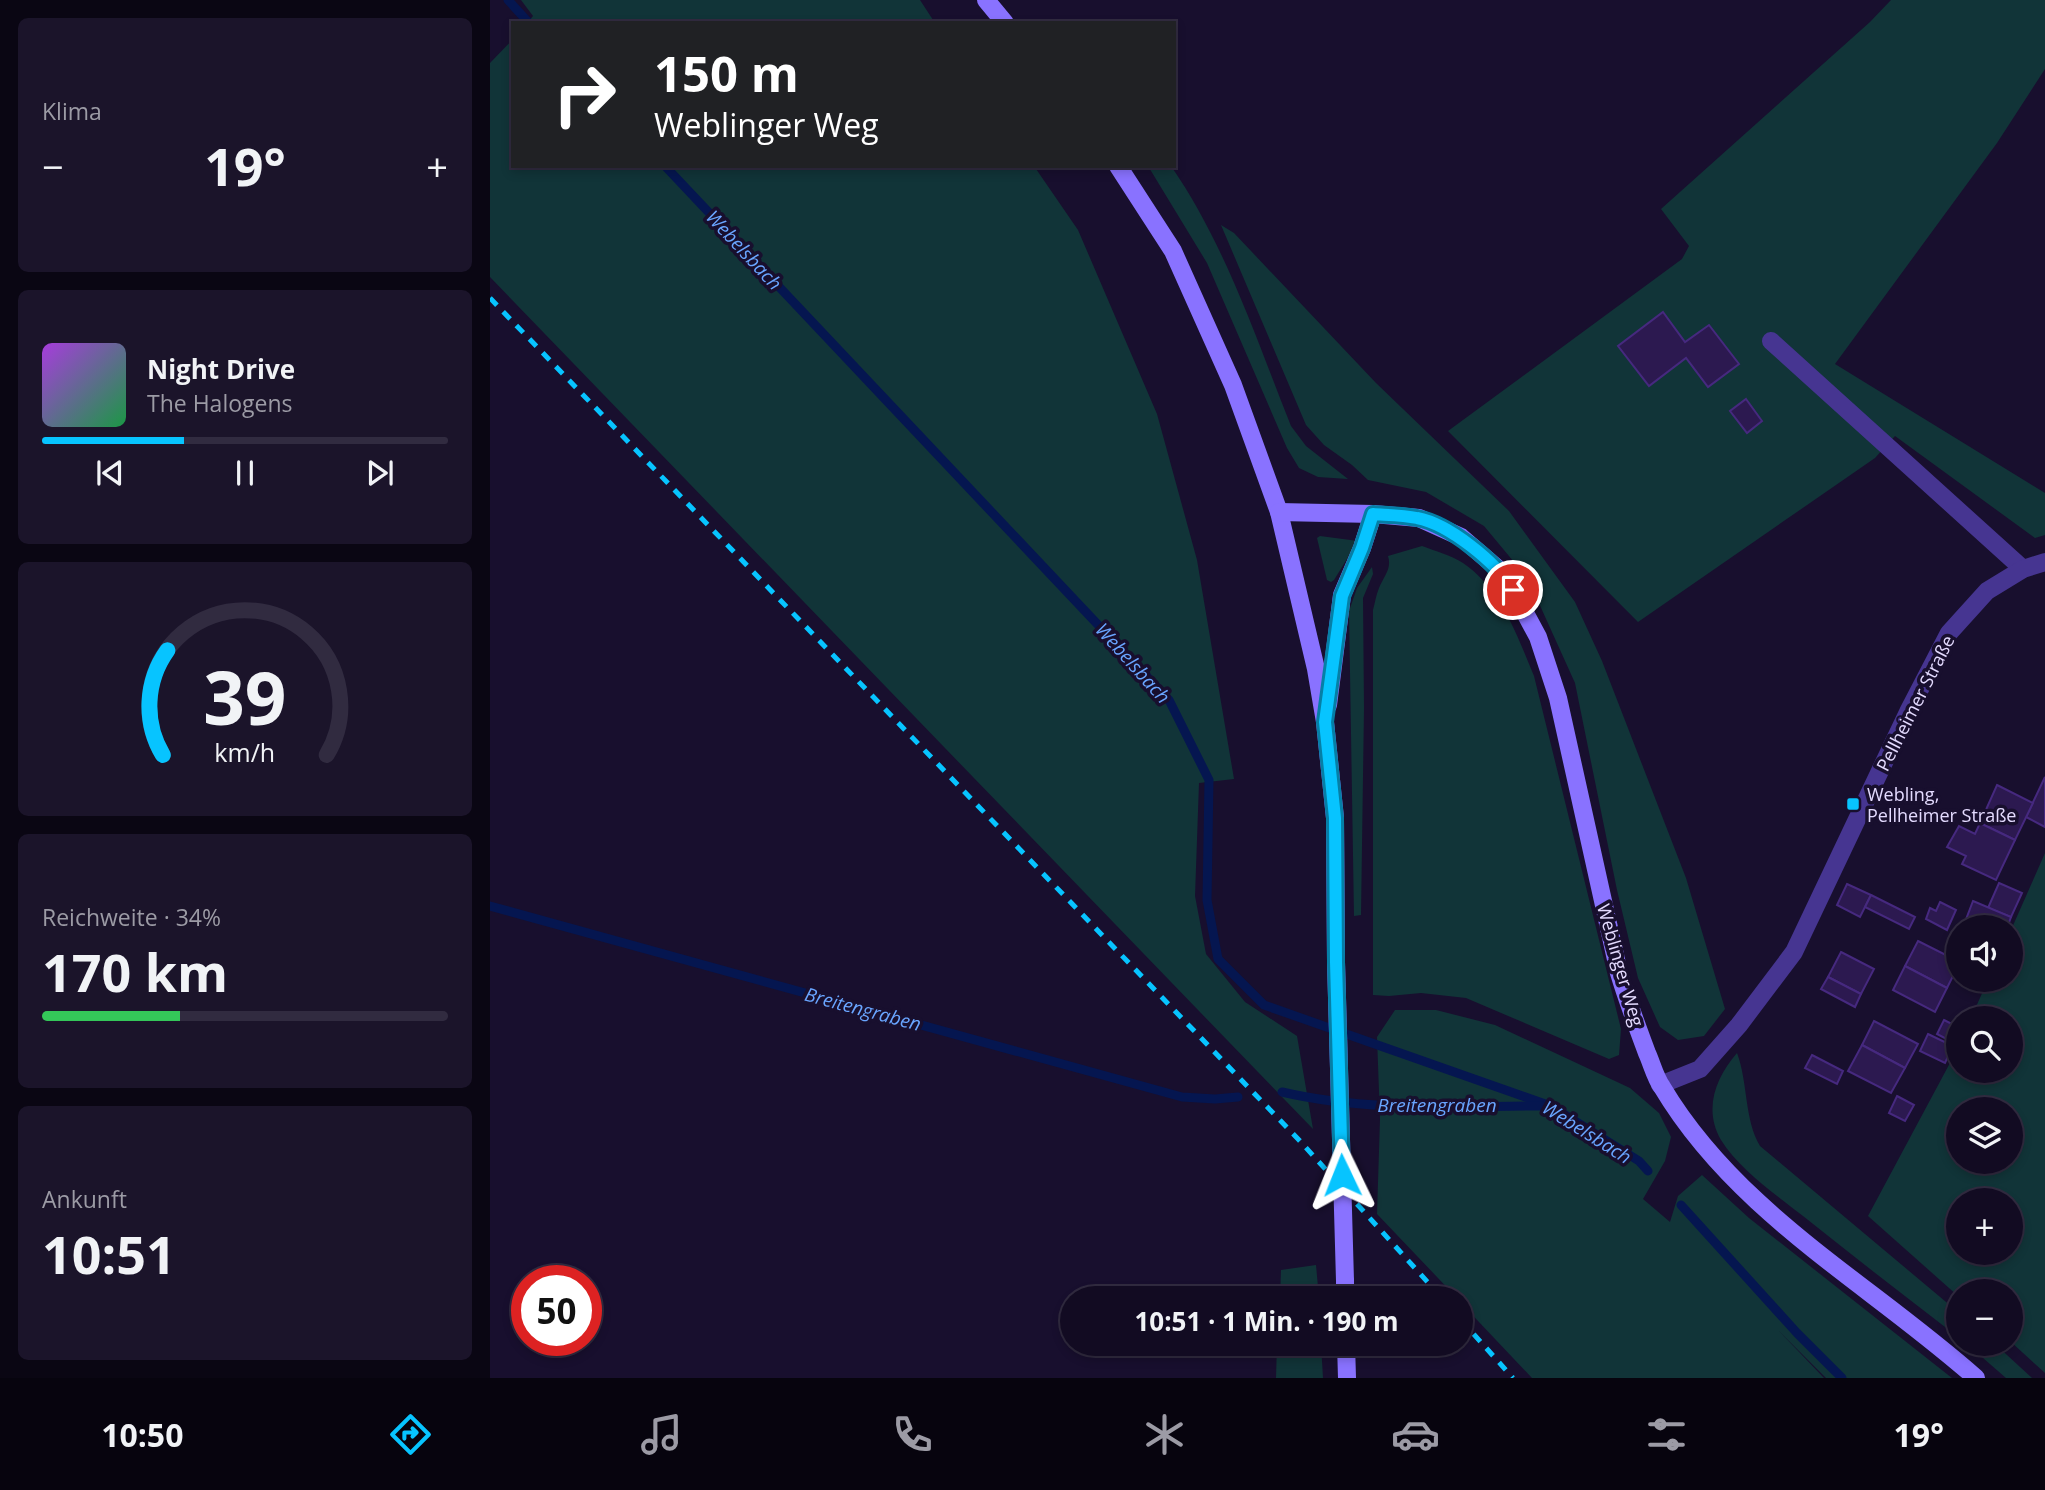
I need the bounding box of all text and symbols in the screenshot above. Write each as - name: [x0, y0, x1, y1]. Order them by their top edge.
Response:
- text: 150 m: [654, 40, 799, 106]
- icon: right: [539, 49, 630, 140]
- text: Klima: [42, 95, 102, 127]
- text: Weblinger Weg: [654, 103, 879, 146]
- text: 19°: [204, 130, 286, 201]
- text: −: [42, 140, 64, 192]
- text: +: [426, 140, 448, 192]
- water label: Webelsbach: [700, 204, 788, 296]
- text: Night Drive: [147, 351, 295, 387]
- text: The Halogens: [147, 387, 293, 419]
- icon: previous: [91, 454, 129, 492]
- icon: pause: [226, 454, 264, 492]
- icon: next: [361, 454, 399, 492]
- pin: [1483, 560, 1543, 620]
- icon: arrive: [1494, 571, 1532, 609]
- water label: Webelsbach: [1090, 617, 1176, 709]
- street label: Pellheimer Straße: [1870, 631, 1960, 775]
- text: 39: [203, 647, 287, 746]
- text: km/h: [215, 735, 275, 769]
- place label: Webling, Pellheimer Straße: [1867, 782, 2016, 827]
- marker: Webling, Pellheimer Straße: [1845, 796, 1861, 812]
- text: Reichweite · 34%: [42, 901, 221, 933]
- street label: Weblinger Weg: [1592, 901, 1650, 1029]
- map controls: [1946, 915, 2023, 1356]
- button: sound: [1946, 915, 2023, 992]
- text: 170 km: [42, 936, 228, 1007]
- water label: Breitengraben: [802, 981, 924, 1037]
- button: search: [1946, 1006, 2023, 1083]
- water label: Breitengraben: [1377, 1092, 1497, 1118]
- water label: Webelsbach: [1538, 1094, 1636, 1170]
- button: layers: [1946, 1097, 2023, 1174]
- position arrow: [1305, 1138, 1379, 1212]
- text: Ankunft: [42, 1183, 127, 1215]
- button: +: [1946, 1188, 2023, 1265]
- text: 10:51: [42, 1218, 176, 1289]
- speed limit sign: 50: [511, 1265, 602, 1356]
- button: −: [1946, 1279, 2023, 1356]
- text: 10:51 · 1 Min. · 190 m: [1134, 1303, 1399, 1339]
- icon: directions: [386, 1410, 435, 1459]
- icon: music: [637, 1410, 686, 1459]
- icon: phone: [888, 1410, 937, 1459]
- icon: climate: [1140, 1410, 1189, 1459]
- icon: car: [1391, 1410, 1440, 1459]
- icon: filters: [1642, 1410, 1691, 1459]
- text: 10:50: [101, 1413, 183, 1456]
- text: 19°: [1894, 1413, 1944, 1456]

